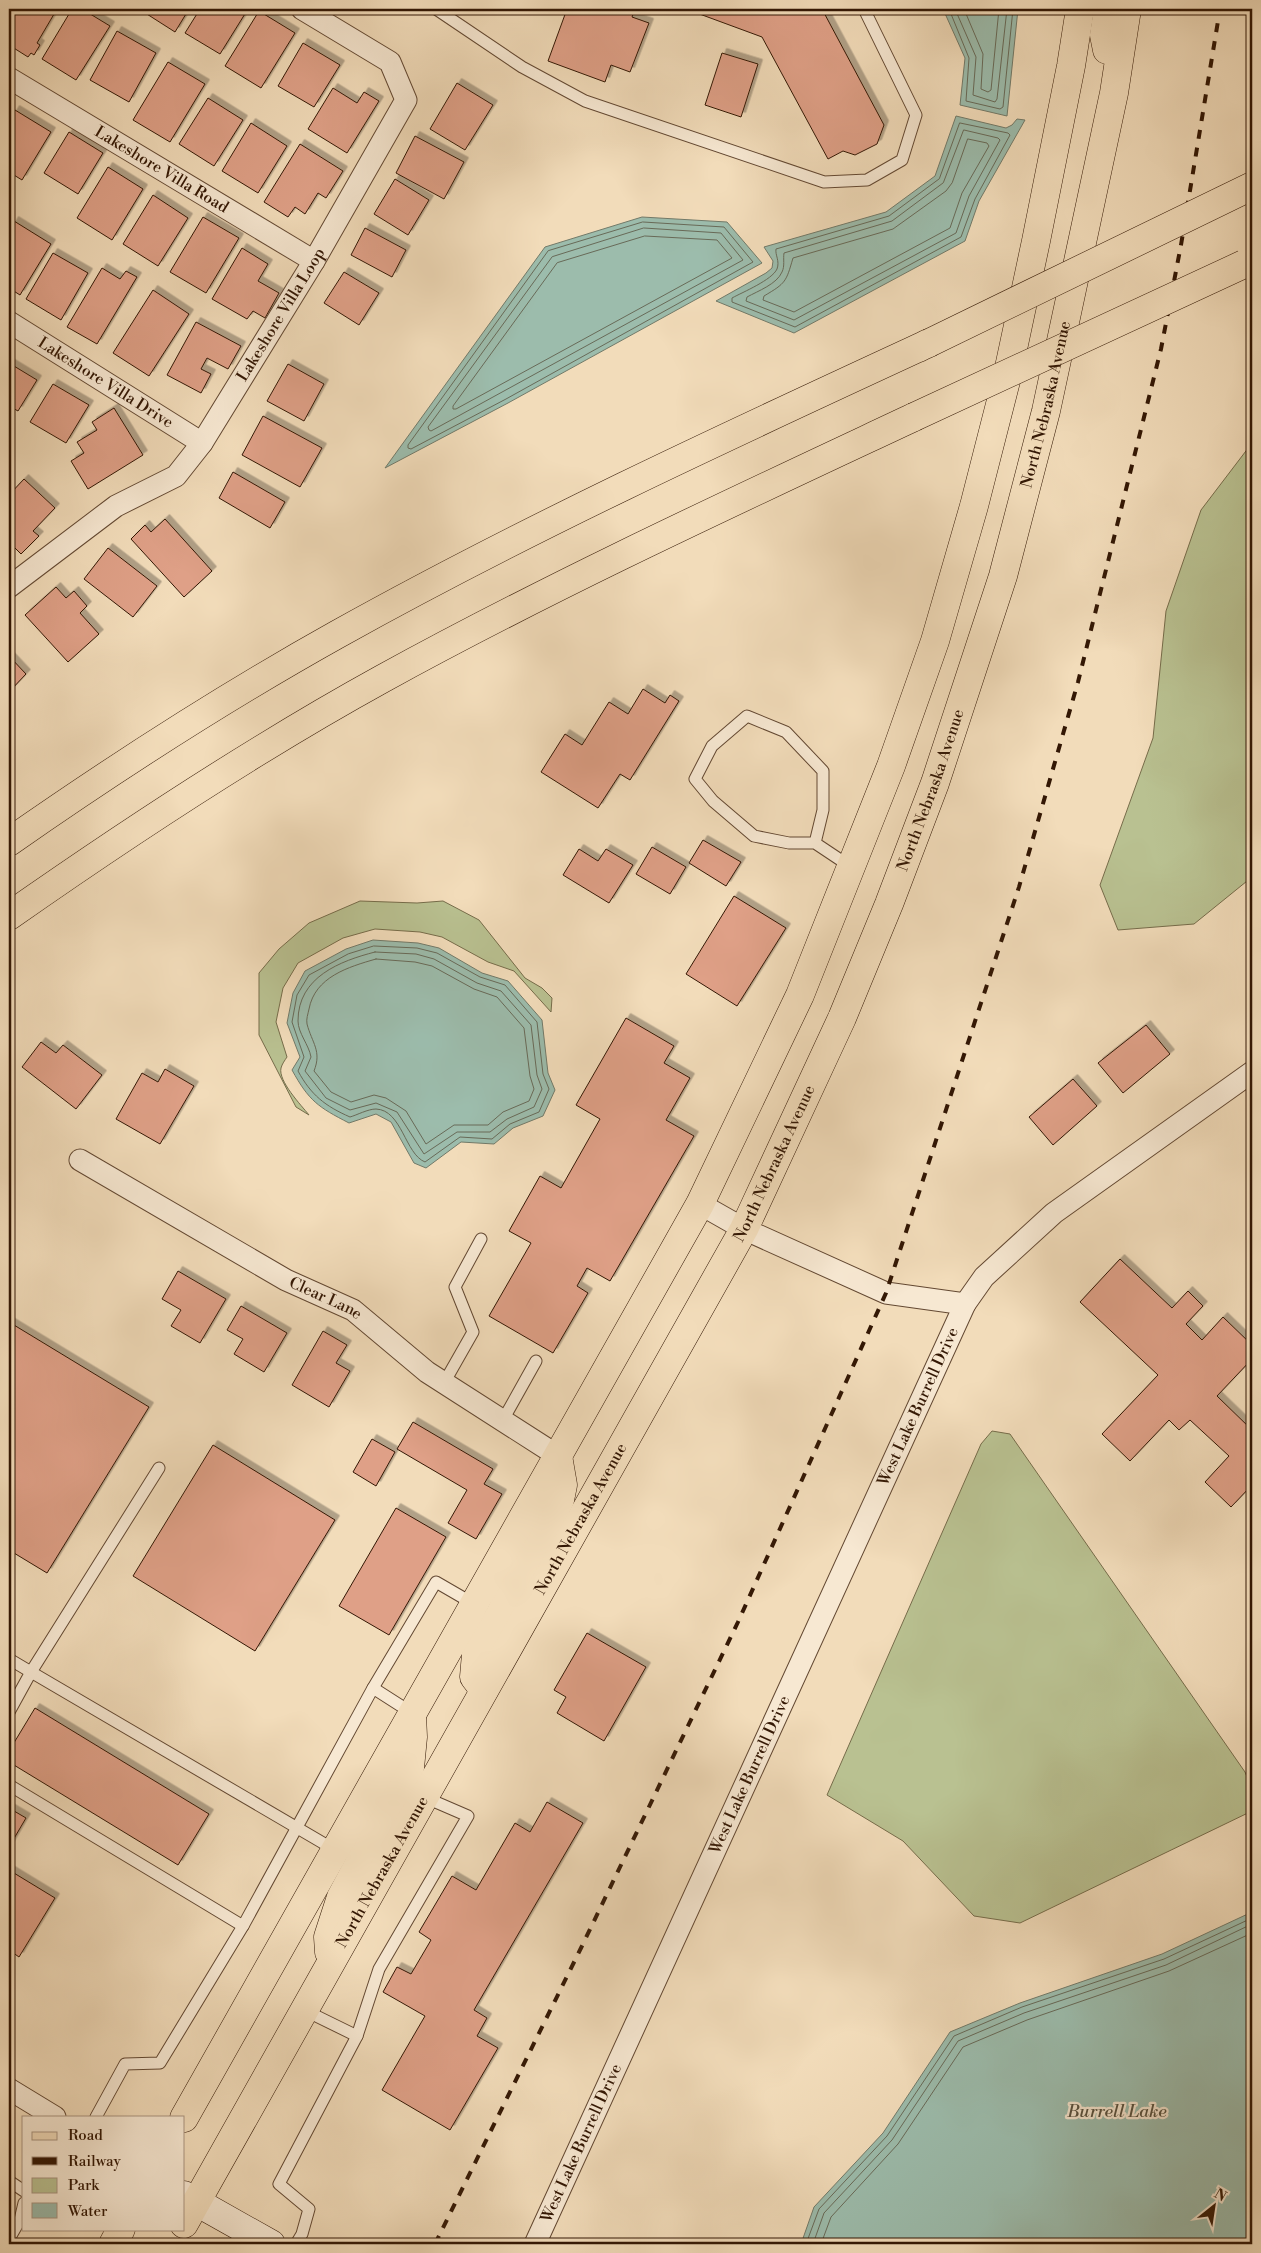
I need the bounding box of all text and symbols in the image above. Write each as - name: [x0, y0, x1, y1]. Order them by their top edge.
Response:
- street label: Lakeshore Villa Road: [91, 122, 232, 217]
- street label: Lakeshore Villa Loop: [232, 244, 329, 385]
- street label: North Nebraska Avenue: [1016, 319, 1075, 490]
- street label: Lakeshore Villa Drive: [34, 333, 177, 433]
- street label: North Nebraska Avenue: [892, 707, 969, 874]
- street label: North Nebraska Avenue: [729, 1082, 819, 1245]
- street label: Clear Lane: [286, 1273, 367, 1324]
- street label: West Lake Burrell Drive: [873, 1324, 963, 1490]
- street label: North Nebraska Avenue: [530, 1440, 631, 1598]
- street label: West Lake Burrell Drive: [704, 1692, 795, 1858]
- street label: North Nebraska Avenue: [332, 1793, 433, 1951]
- street label: West Lake Burrell Drive: [536, 2061, 626, 2226]
- water label: Burrell Lake: [1066, 2100, 1167, 2123]
- legend: [22, 2116, 185, 2230]
- text: Road: [68, 2126, 103, 2145]
- text: Railway: [68, 2152, 122, 2171]
- text: Park: [68, 2176, 100, 2195]
- north arrow: [1188, 2180, 1238, 2230]
- text: N: [1211, 2185, 1229, 2206]
- text: Water: [67, 2202, 108, 2221]

